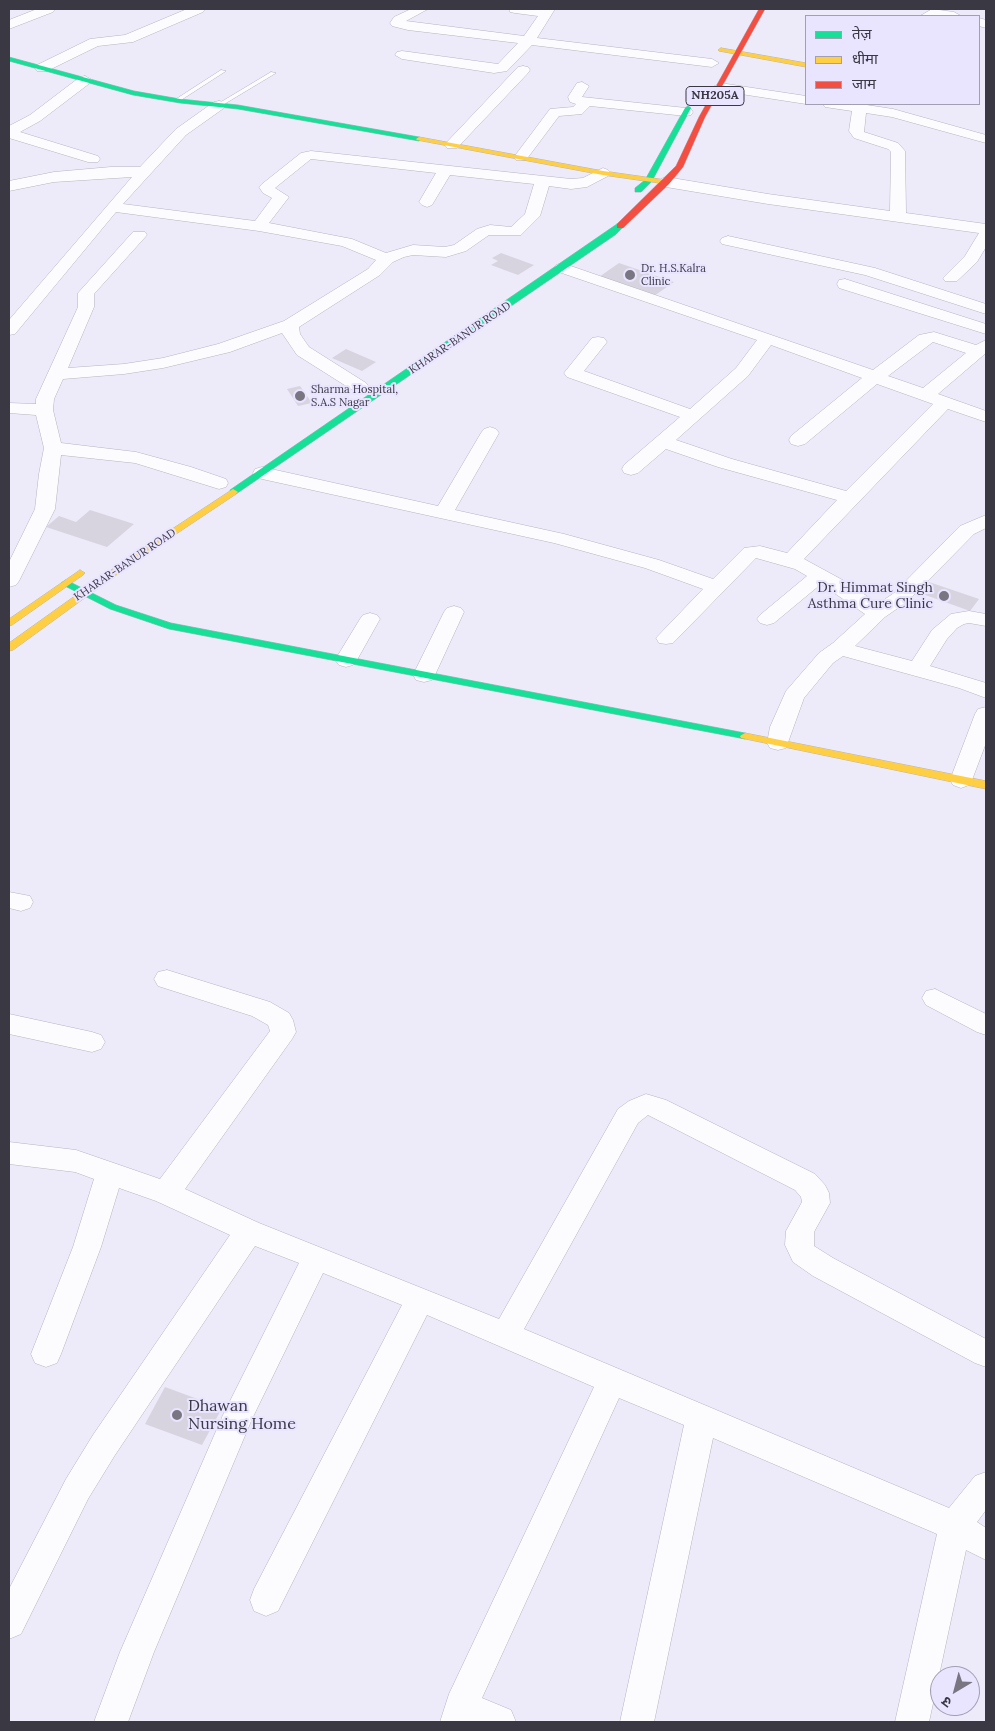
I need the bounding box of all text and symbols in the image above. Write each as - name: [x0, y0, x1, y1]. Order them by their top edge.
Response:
- legend: [805, 15, 980, 105]
- text: तेज़: [852, 24, 872, 43]
- text: धीमा: [852, 49, 878, 68]
- text: जाम: [852, 74, 876, 93]
- road number: NH205A: [686, 86, 744, 105]
- place label: Dr. H.S.Kalra Clinic: [641, 262, 706, 288]
- marker: Dr. H.S.Kalra Clinic: [623, 268, 637, 282]
- street label: KHARAR-BANUR ROAD: [407, 299, 513, 377]
- place label: Sharma Hospital, S.A.S Nagar: [311, 383, 398, 409]
- marker: Sharma Hospital, S.A.S Nagar: [293, 389, 307, 403]
- street label: KHARAR-BANUR ROAD: [72, 526, 178, 604]
- place label: Dr. Himmat Singh Asthma Cure Clinic: [808, 580, 933, 612]
- marker: Dr. Himmat Singh Asthma Cure Clinic: [937, 589, 951, 603]
- place label: Dhawan Nursing Home: [188, 1396, 296, 1434]
- marker: Dhawan Nursing Home: [170, 1408, 184, 1422]
- north arrow: [930, 1666, 980, 1716]
- text: उ: [938, 1693, 955, 1712]

